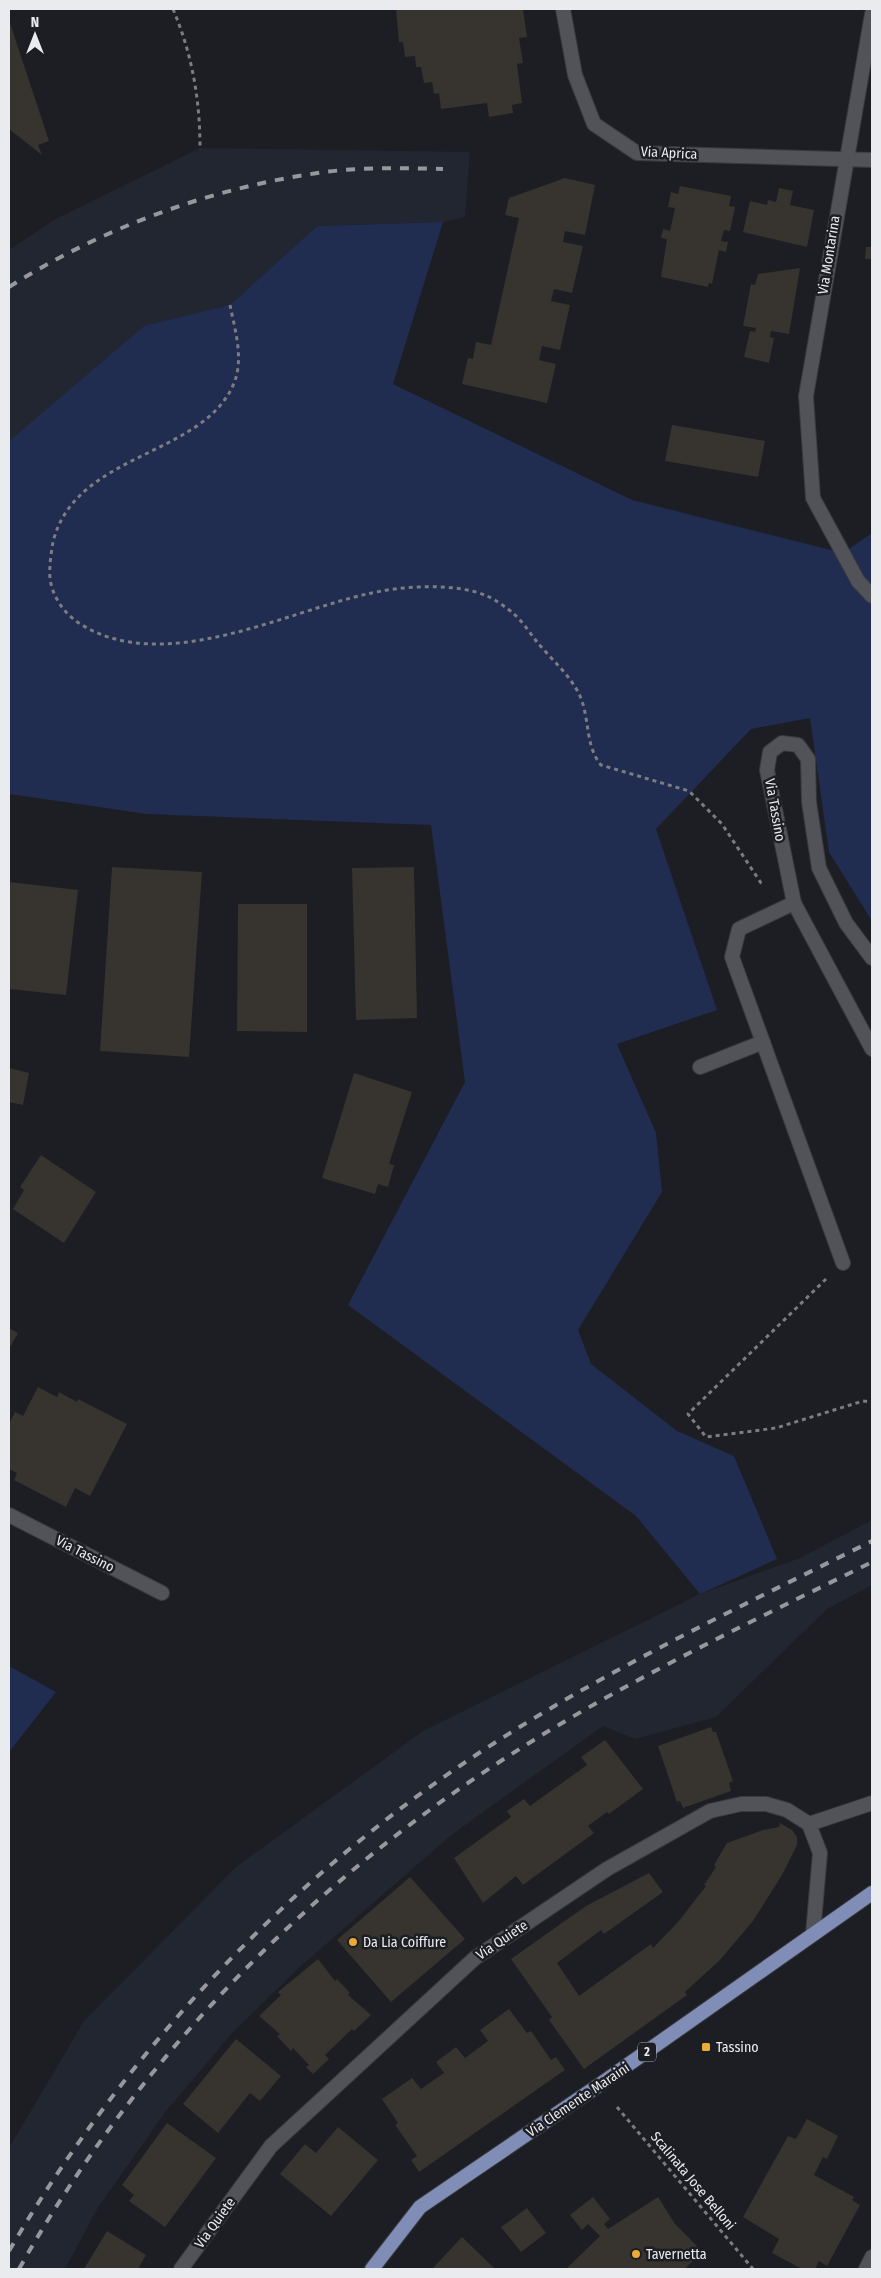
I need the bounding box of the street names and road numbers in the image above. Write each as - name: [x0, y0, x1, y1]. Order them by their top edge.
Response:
- street label: Via Aprica: [640, 143, 698, 163]
- street label: Via Montarina: [814, 214, 844, 296]
- street label: Via Tassino: [761, 777, 789, 843]
- street label: Via Tassino: [53, 1532, 117, 1576]
- street label: Via Quiete: [473, 1917, 531, 1963]
- road number: 2: [638, 2042, 656, 2062]
- street label: Via Clemente Maraini: [523, 2059, 633, 2141]
- street label: Scalinata Jose Belloni: [647, 2128, 739, 2234]
- street label: Via Quiete: [191, 2194, 239, 2252]

